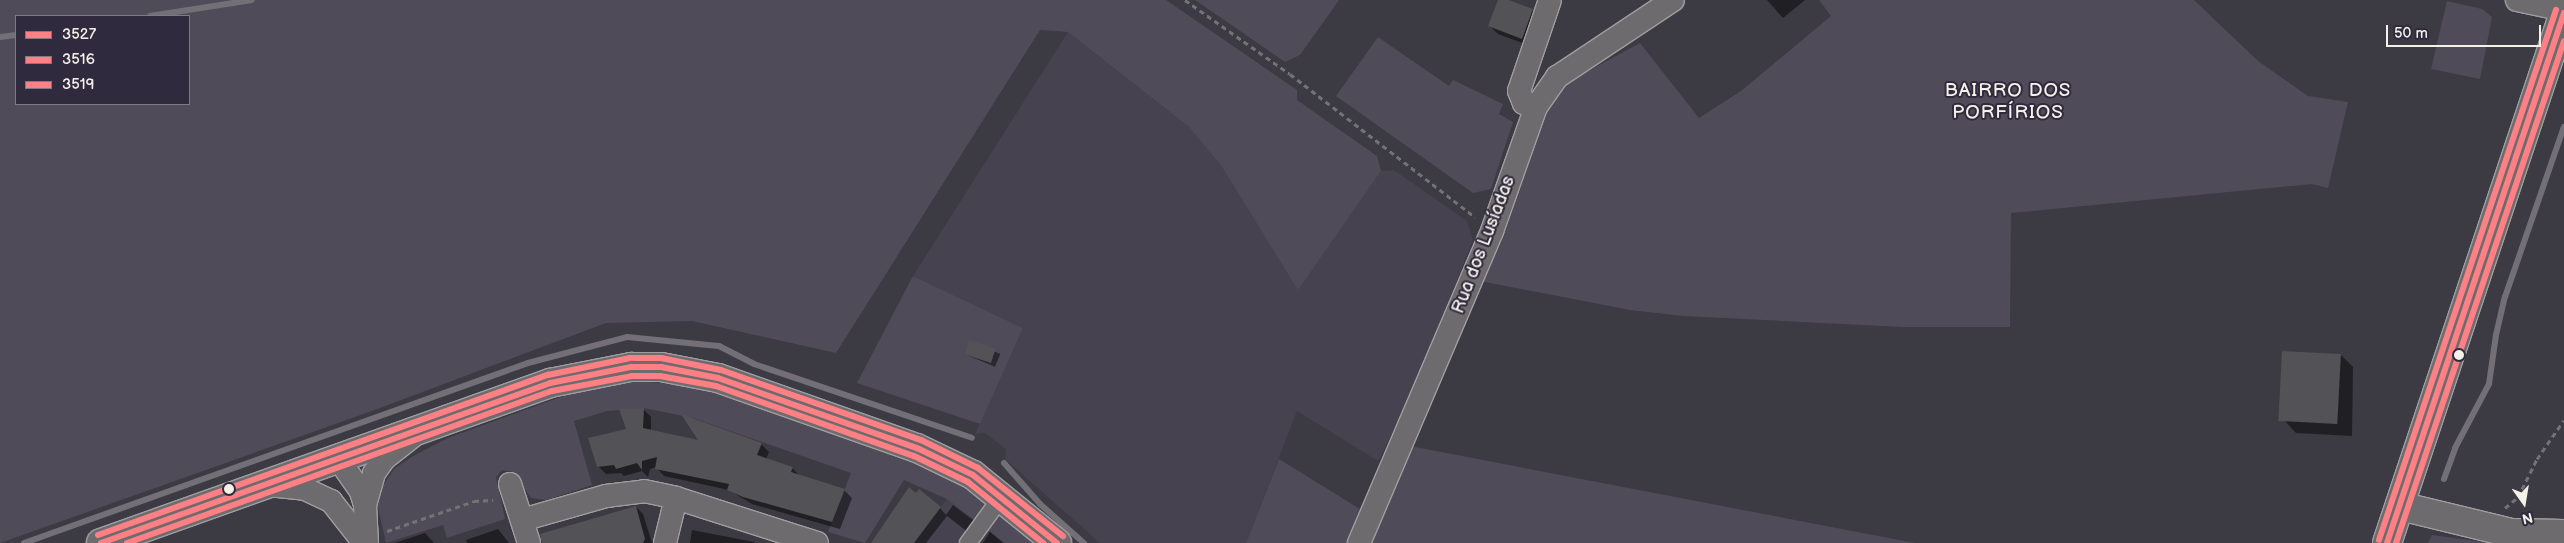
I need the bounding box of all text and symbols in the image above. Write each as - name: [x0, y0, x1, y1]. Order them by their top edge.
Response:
- legend: [15, 15, 190, 105]
- scale bar: [2389, 15, 2544, 47]
- text: 50 m: [2394, 24, 2428, 43]
- text: 3527: [62, 25, 96, 44]
- text: 3516: [62, 50, 95, 69]
- text: 3519: [62, 75, 94, 94]
- district label: BAIRRO DOS PORFÍRIOS: [1943, 80, 2073, 124]
- street label: Rua dos Lusíadas: [1448, 173, 1520, 317]
- unlabelled marker: [2454, 350, 2464, 360]
- north arrow: [2499, 478, 2549, 528]
- unlabelled marker: [224, 484, 234, 494]
- text: N: [2520, 509, 2535, 528]

